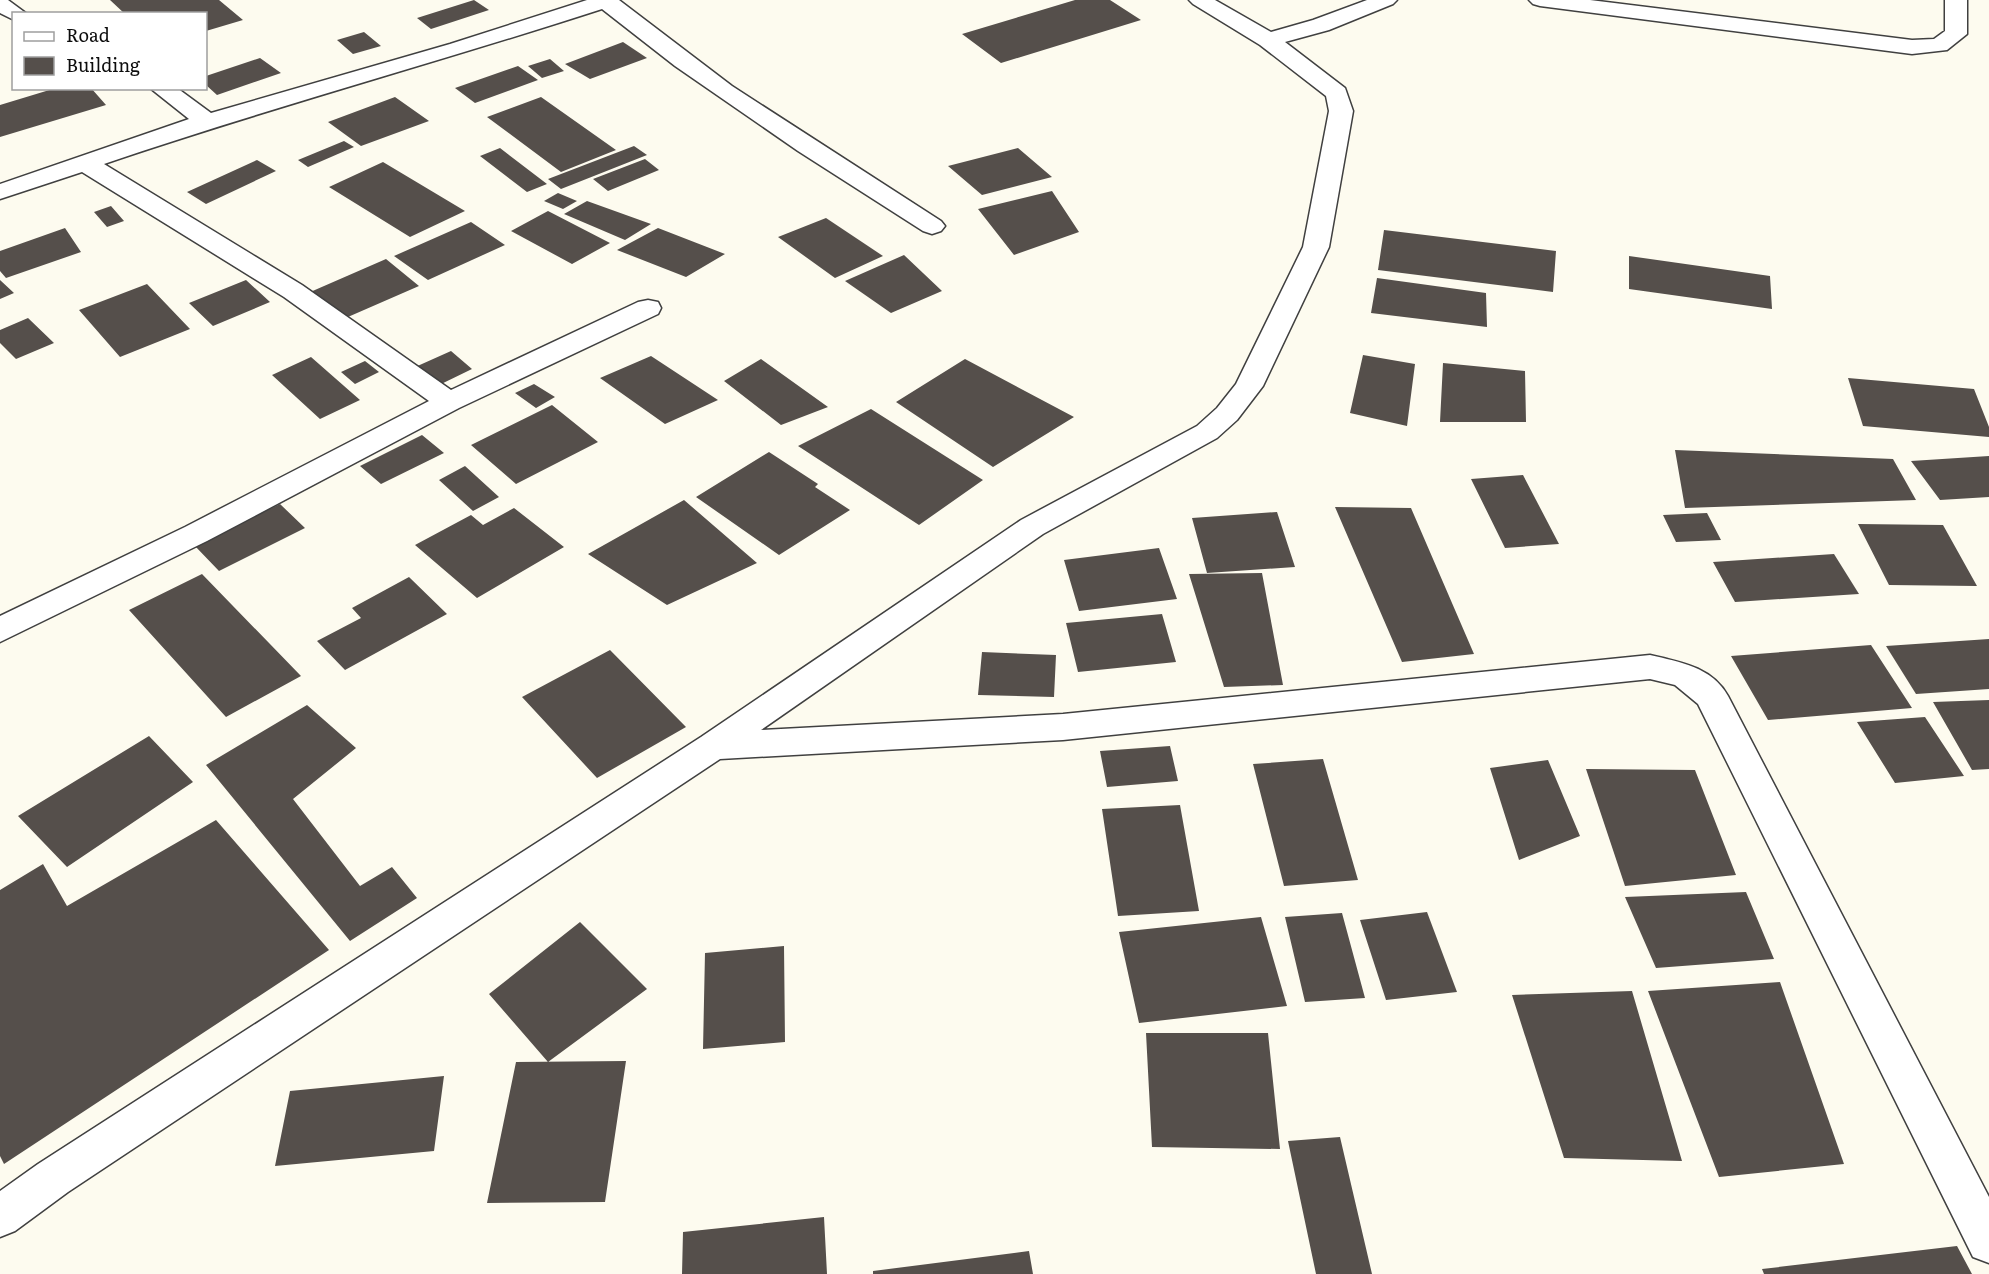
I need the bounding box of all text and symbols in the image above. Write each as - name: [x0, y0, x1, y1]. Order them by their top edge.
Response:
- legend: [12, 12, 207, 90]
- text: Road: [66, 21, 110, 48]
- text: Building: [66, 51, 141, 78]

